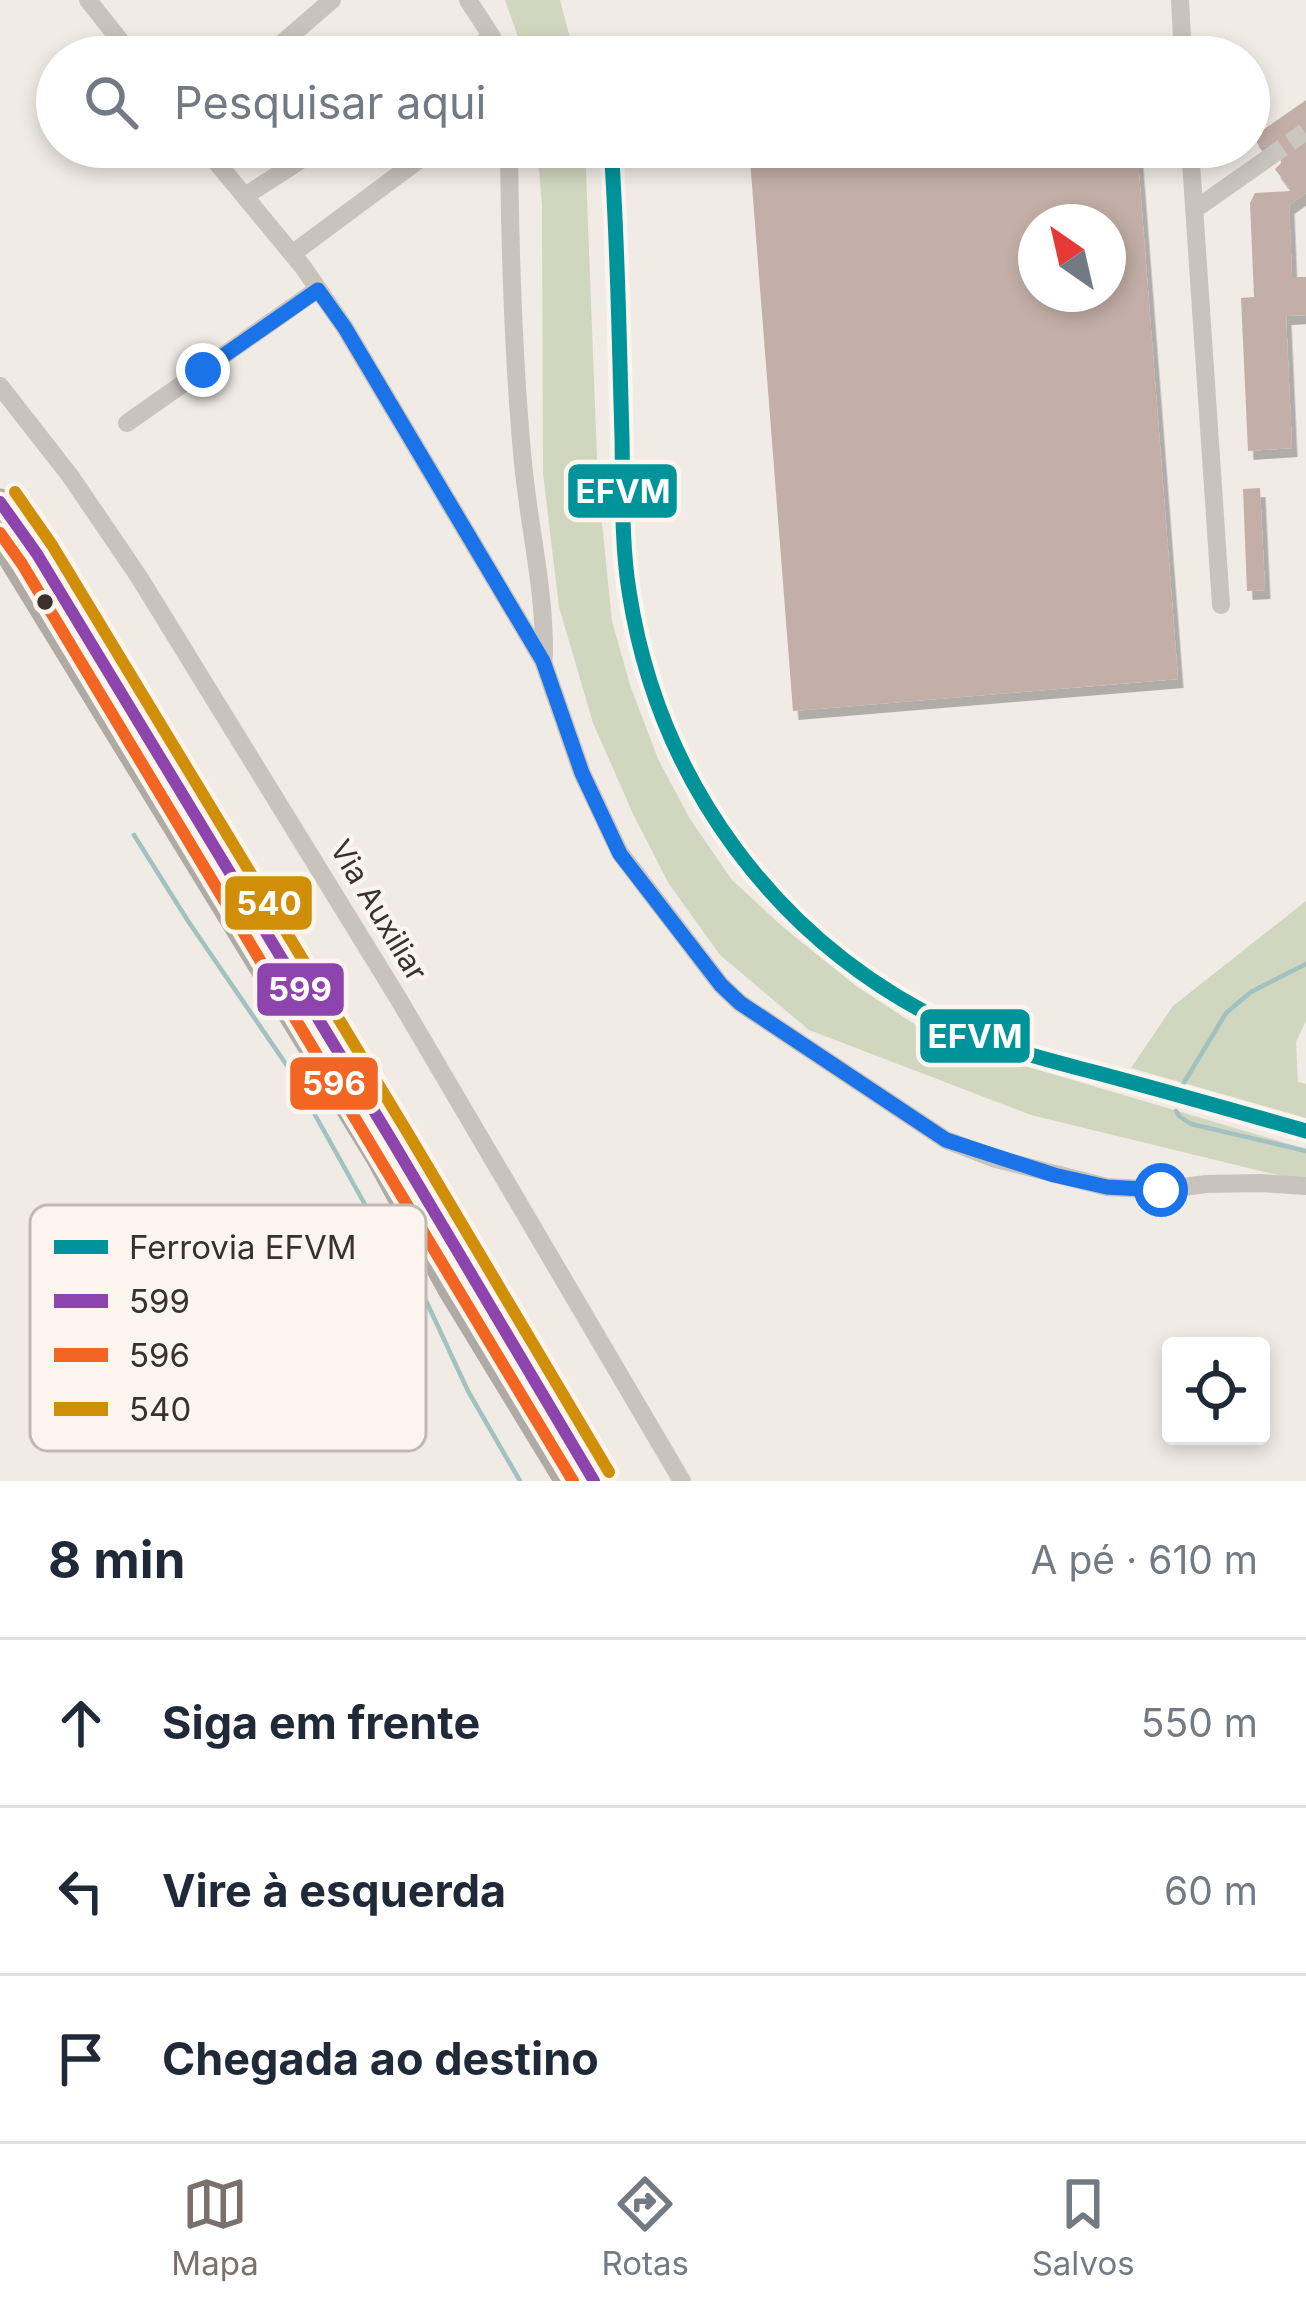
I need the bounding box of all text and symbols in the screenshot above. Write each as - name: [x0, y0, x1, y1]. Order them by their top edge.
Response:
- search box: [36, 36, 1270, 168]
- icon: search: [78, 69, 144, 135]
- text: Pesquisar aqui: [174, 75, 487, 130]
- north arrow: [1018, 204, 1126, 312]
- route end: [176, 343, 230, 397]
- line badge: EFVM: [566, 462, 679, 520]
- text: EFVM: [576, 471, 670, 511]
- unlabelled marker: [34, 591, 56, 613]
- street label: Via Auxiliar: [323, 833, 435, 987]
- line badge: 540: [223, 874, 314, 932]
- text: 540: [236, 883, 302, 923]
- line badge: 599: [255, 961, 346, 1018]
- text: 599: [268, 969, 332, 1009]
- line badge: EFVM: [918, 1007, 1032, 1065]
- text: EFVM: [928, 1016, 1022, 1056]
- line badge: 596: [288, 1055, 380, 1112]
- text: 596: [302, 1063, 366, 1103]
- route start: [1134, 1163, 1188, 1217]
- legend: [30, 1205, 426, 1451]
- text: Ferrovia EFVM: [129, 1227, 357, 1267]
- text: 599: [129, 1281, 190, 1321]
- text: 596: [129, 1335, 190, 1375]
- map controls: [1162, 1337, 1270, 1445]
- button: locate: [1162, 1337, 1270, 1445]
- text: 540: [129, 1389, 191, 1429]
- text: 8 min: [48, 1529, 185, 1590]
- text: A pé · 610 m: [1031, 1536, 1258, 1583]
- icon: ahead: [48, 1690, 114, 1756]
- text: Siga em frente: [162, 1695, 480, 1750]
- text: 550 m: [1141, 1699, 1258, 1746]
- icon: left: [48, 1858, 114, 1924]
- text: Vire à esquerda: [162, 1863, 506, 1918]
- text: 60 m: [1164, 1867, 1258, 1914]
- icon: arrive: [48, 2026, 114, 2092]
- text: Chegada ao destino: [162, 2031, 599, 2086]
- tab: Mapa: [171, 2171, 259, 2283]
- tab: Rotas: [601, 2171, 689, 2283]
- tab: Salvos: [1032, 2171, 1135, 2283]

